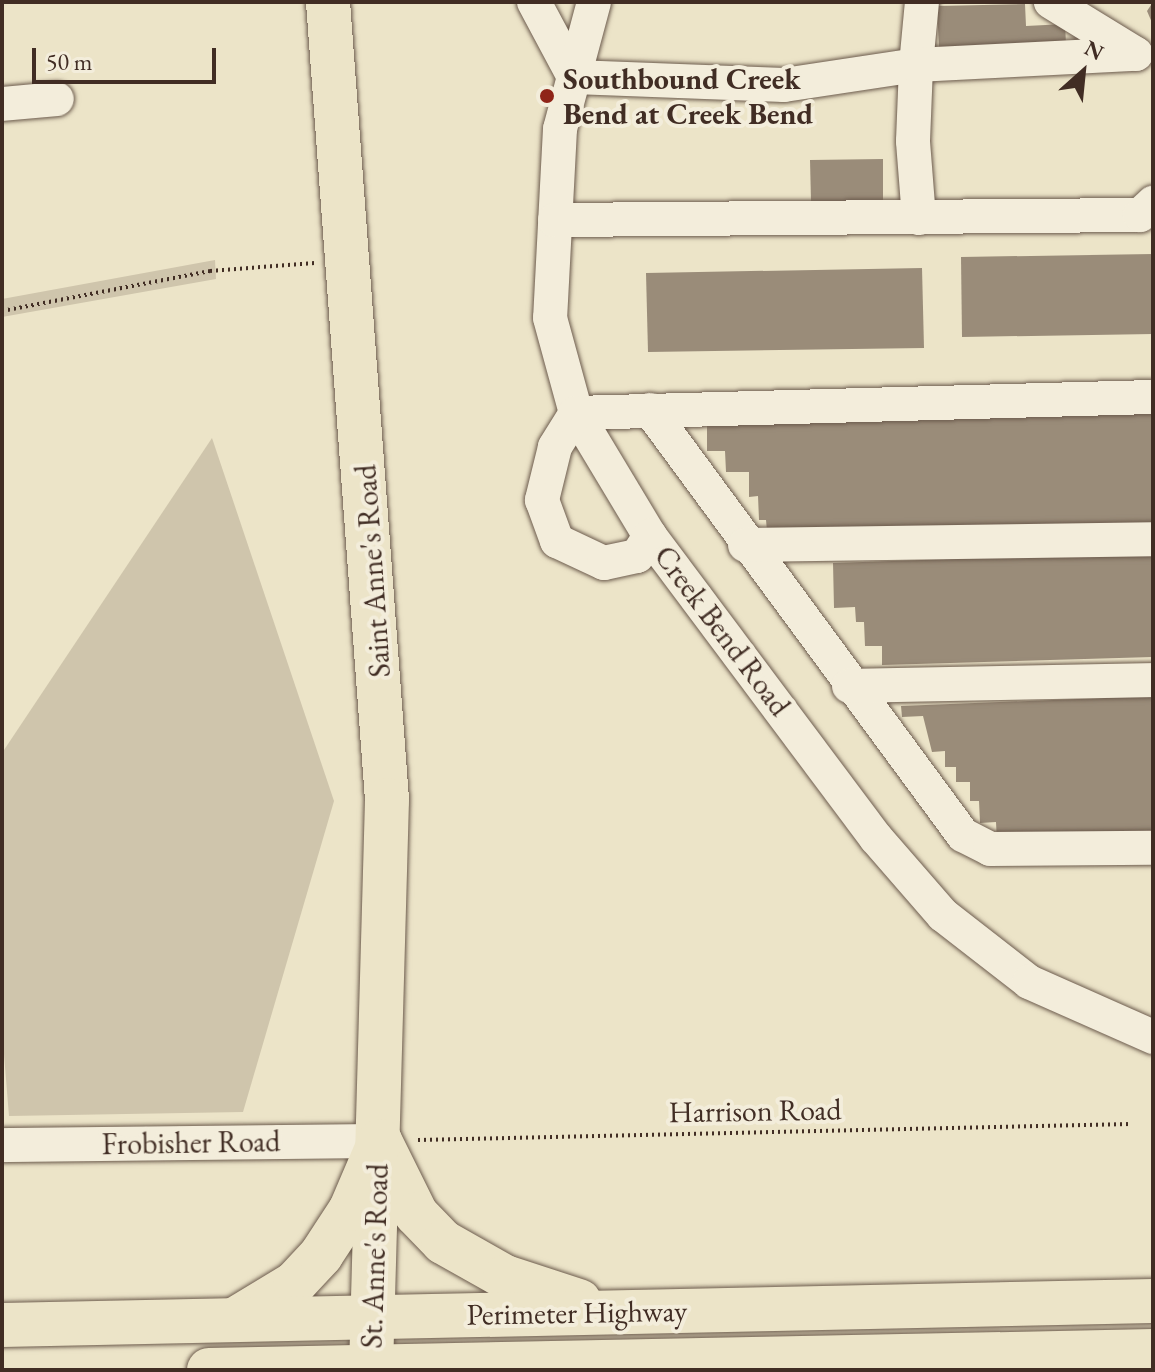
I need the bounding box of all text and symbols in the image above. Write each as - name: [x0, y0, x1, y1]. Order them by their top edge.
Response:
- scale bar: [36, 32, 220, 82]
- north arrow: [1043, 32, 1123, 112]
- text: N: [1080, 33, 1109, 67]
- text: 50 m: [46, 46, 93, 77]
- place label: Southbound Creek Bend at Creek Bend: [563, 61, 813, 132]
- marker: Southbound Creek Bend at Creek Bend: [538, 87, 556, 105]
- street label: Saint Anne's Road: [348, 463, 398, 679]
- street label: Creek Bend Road: [646, 539, 798, 723]
- street label: Harrison Road: [668, 1091, 842, 1131]
- street label: Frobisher Road: [101, 1123, 281, 1163]
- street label: St. Anne's Road: [354, 1163, 396, 1349]
- street label: Perimeter Highway: [466, 1293, 688, 1333]

